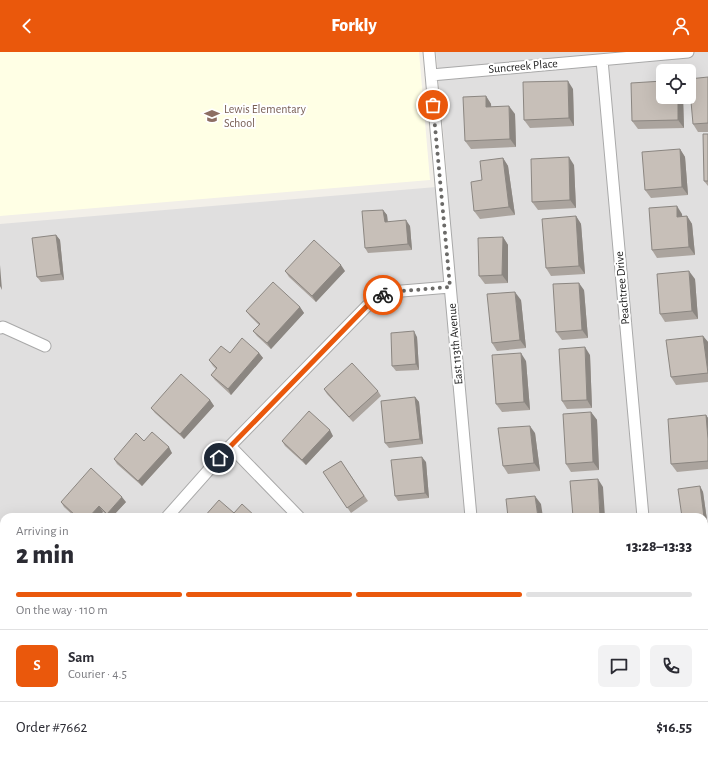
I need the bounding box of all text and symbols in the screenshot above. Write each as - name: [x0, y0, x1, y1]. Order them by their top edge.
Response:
- icon: back: [16, 15, 38, 37]
- icon: person: [670, 15, 692, 37]
- text: Forkly: [331, 17, 377, 35]
- street label: Suncreek Place: [488, 57, 558, 75]
- map controls: [656, 64, 696, 104]
- button: locate: [656, 64, 696, 104]
- pin: [416, 88, 450, 122]
- icon: bag: [422, 94, 444, 116]
- place label: Lewis Elementary School: [224, 103, 306, 129]
- school or university icon: Lewis Elementary School: [203, 107, 221, 125]
- street label: Peachtree Drive: [613, 251, 631, 325]
- courier: [363, 275, 403, 315]
- icon: bike: [372, 284, 394, 306]
- street label: East 113th Avenue: [445, 303, 465, 385]
- pin: [202, 441, 236, 475]
- icon: home: [208, 447, 230, 469]
- text: Arriving in: [16, 525, 69, 538]
- text: 13:28–13:33: [626, 539, 692, 554]
- text: 2 min: [16, 542, 74, 568]
- text: On the way · 110 m: [16, 604, 108, 617]
- button: chat: [598, 645, 640, 687]
- button: phone: [650, 645, 692, 687]
- text: Sam: [68, 650, 94, 665]
- text: S: [33, 658, 41, 673]
- text: Courier · 4.5: [68, 668, 127, 681]
- text: Order #7662: [16, 720, 87, 735]
- text: $16.55: [656, 720, 692, 735]

